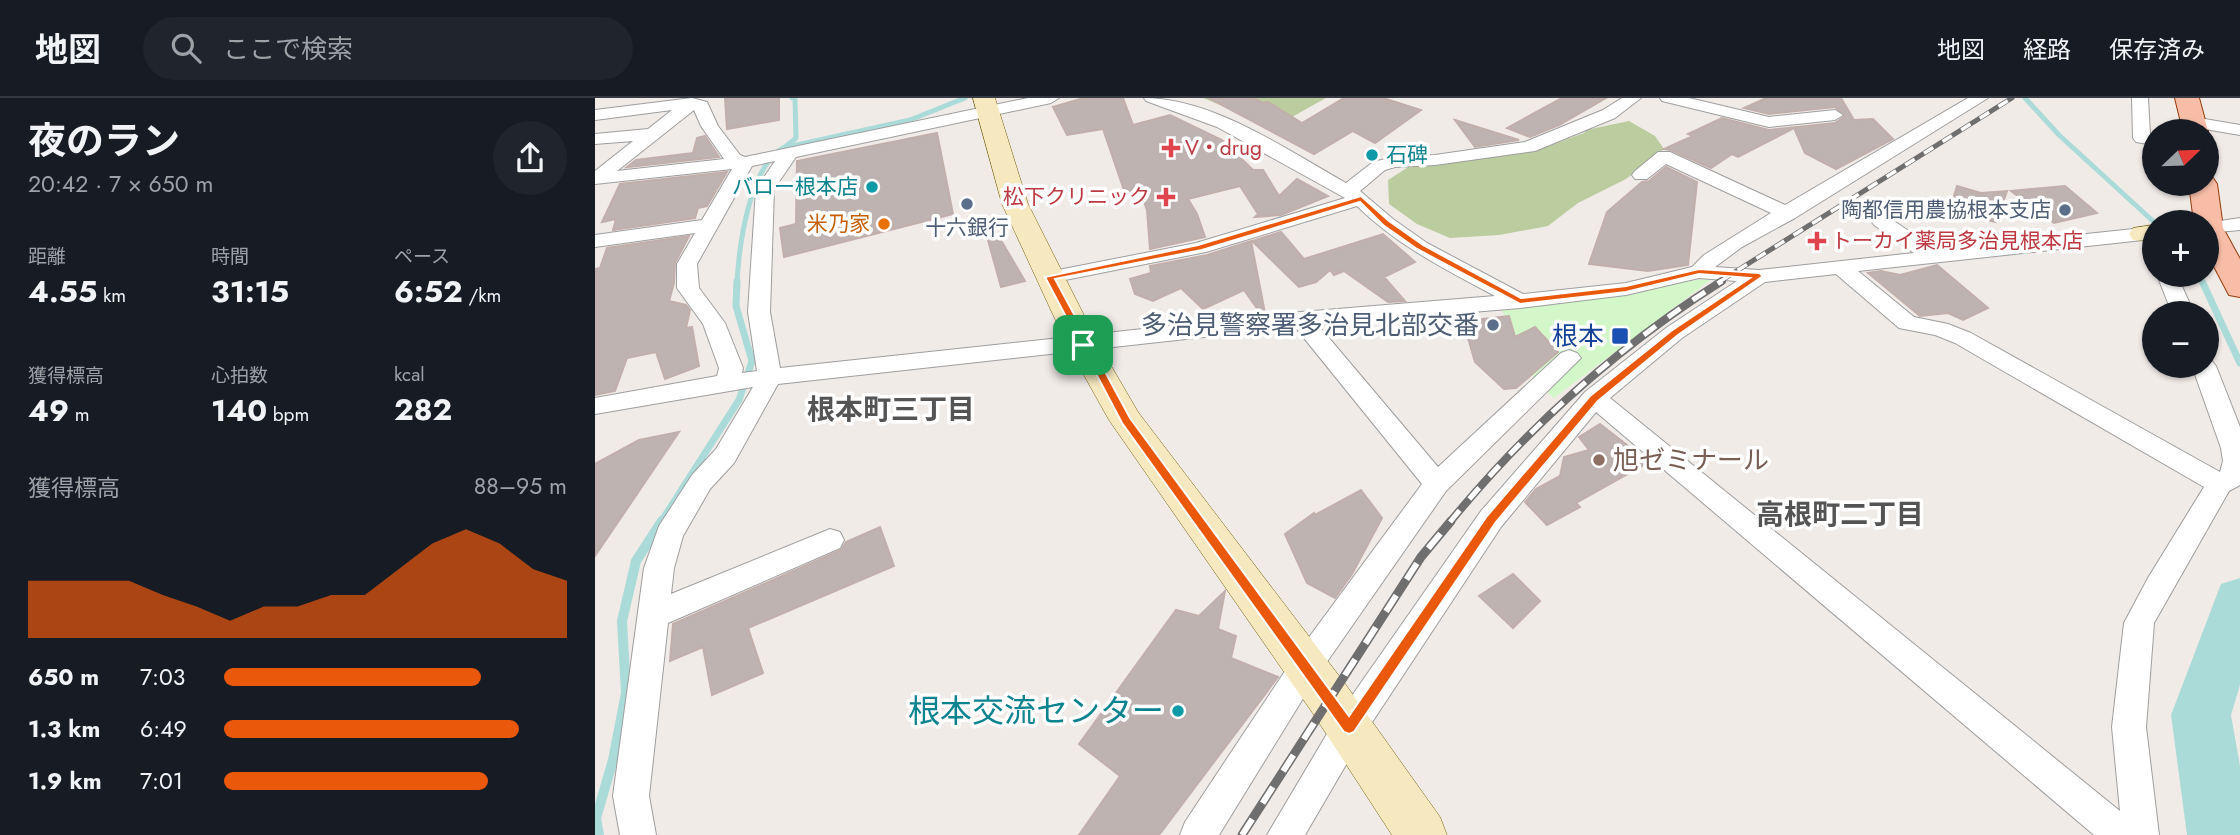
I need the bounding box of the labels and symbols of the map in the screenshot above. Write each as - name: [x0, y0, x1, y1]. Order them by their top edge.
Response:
- north arrow: [2142, 119, 2219, 196]
- place label: V・drug: [1185, 133, 1262, 163]
- marker: V・drug: [1163, 140, 1179, 156]
- place label: 石碑: [1386, 140, 1428, 170]
- marker: 石碑: [1364, 147, 1380, 163]
- place label: バロー根本店: [732, 172, 858, 202]
- marker: バロー根本店: [864, 179, 880, 195]
- place label: 松下クリニック: [1003, 182, 1150, 212]
- marker: 松下クリニック: [1156, 187, 1176, 207]
- place label: 陶都信用農協根本支店: [1841, 195, 2051, 225]
- marker: 十六銀行: [959, 196, 975, 212]
- marker: 陶都信用農協根本支店: [2057, 202, 2073, 218]
- place label: 米乃家: [807, 209, 870, 239]
- place label: 十六銀行: [925, 213, 1009, 243]
- marker: 米乃家: [876, 216, 892, 232]
- place label: トーカイ薬局多治見根本店: [1831, 226, 2083, 256]
- marker: トーカイ薬局多治見根本店: [1809, 233, 1825, 249]
- place label: 多治見警察署多治見北部交番: [1141, 306, 1479, 344]
- pin: [1053, 315, 1113, 375]
- marker: 多治見警察署多治見北部交番: [1485, 317, 1501, 333]
- place label: 根本: [1552, 317, 1604, 355]
- marker: 根本: [1610, 326, 1630, 346]
- district label: 根本町三丁目: [807, 389, 975, 430]
- place label: 旭ゼミナール: [1613, 441, 1769, 479]
- marker: 旭ゼミナール: [1591, 452, 1607, 468]
- district label: 高根町二丁目: [1756, 494, 1924, 535]
- place label: 根本交流センター: [908, 688, 1164, 734]
- marker: 根本交流センター: [1170, 703, 1186, 719]

